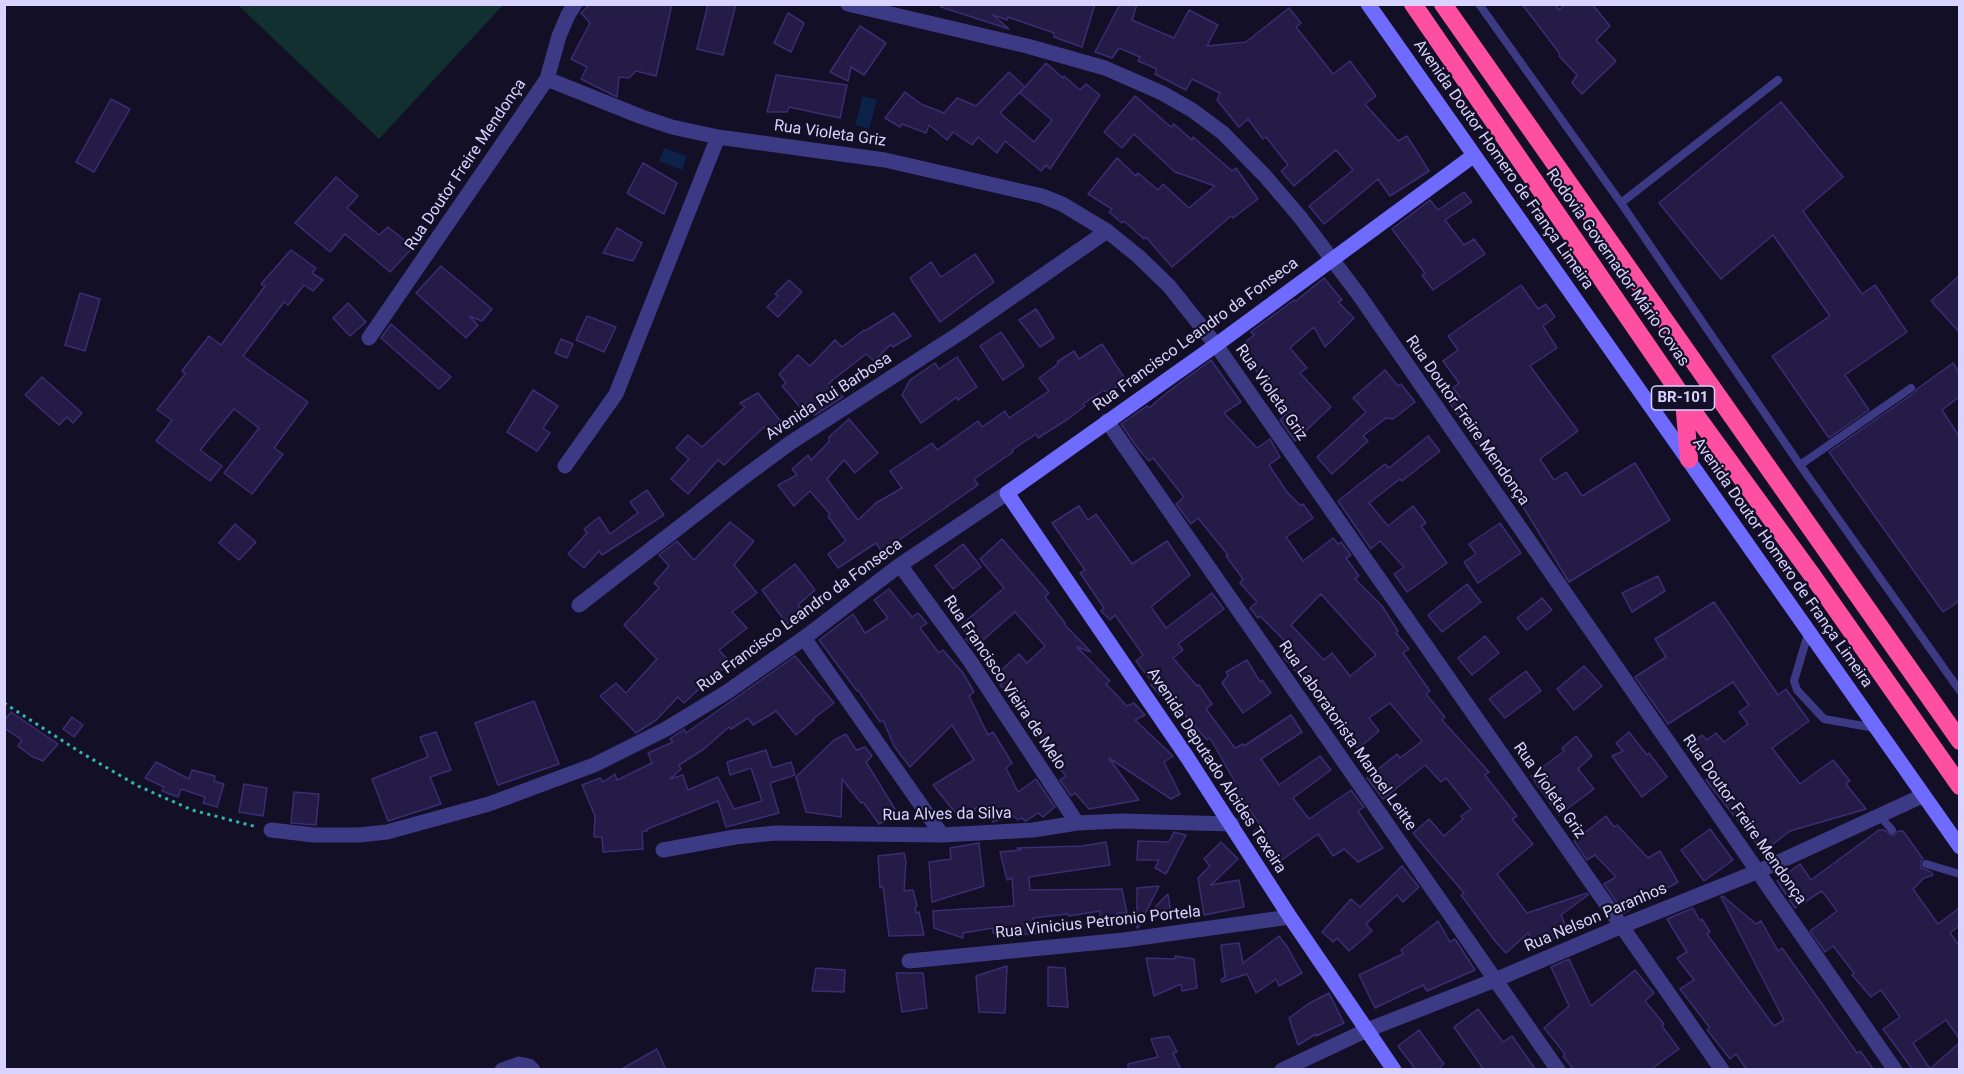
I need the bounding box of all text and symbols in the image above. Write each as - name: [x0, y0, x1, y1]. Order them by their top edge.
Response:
- street label: Avenida Doutor Homero de França Limeira: [1409, 36, 1597, 294]
- street label: Rua Doutor Freire Mendonça: [401, 76, 531, 254]
- street label: Rua Violeta Griz: [773, 117, 887, 151]
- street label: Rodovia Governador Mário Covas: [1541, 165, 1693, 371]
- street label: Rua Francisco Leandro da Fonseca: [1090, 254, 1302, 416]
- street label: Rua Doutor Freire Mendonça: [1401, 332, 1533, 510]
- street label: Rua Violeta Griz: [1231, 341, 1311, 445]
- street label: Avenida Rui Barbosa: [762, 349, 896, 445]
- road number: BR-101: [1652, 386, 1714, 410]
- street label: Avenida Doutor Homero de França Limeira: [1688, 434, 1876, 692]
- street label: Rua Francisco Leandro da Fonseca: [694, 535, 906, 697]
- street label: Rua Francisco Vieira de Melo: [938, 592, 1070, 774]
- street label: Rua Laboratorista Manoel Leitte: [1274, 637, 1420, 835]
- street label: Avenida Deputado Alcides Texeira: [1142, 665, 1290, 877]
- street label: Rua Doutor Freire Mendonça: [1678, 731, 1810, 909]
- street label: Rua Violeta Griz: [1509, 739, 1589, 843]
- street label: Rua Alves da Silva: [882, 804, 1012, 826]
- street label: Rua Nelson Paranhos: [1522, 879, 1670, 957]
- street label: Rua Vinicius Petronio Portela: [994, 903, 1202, 943]

